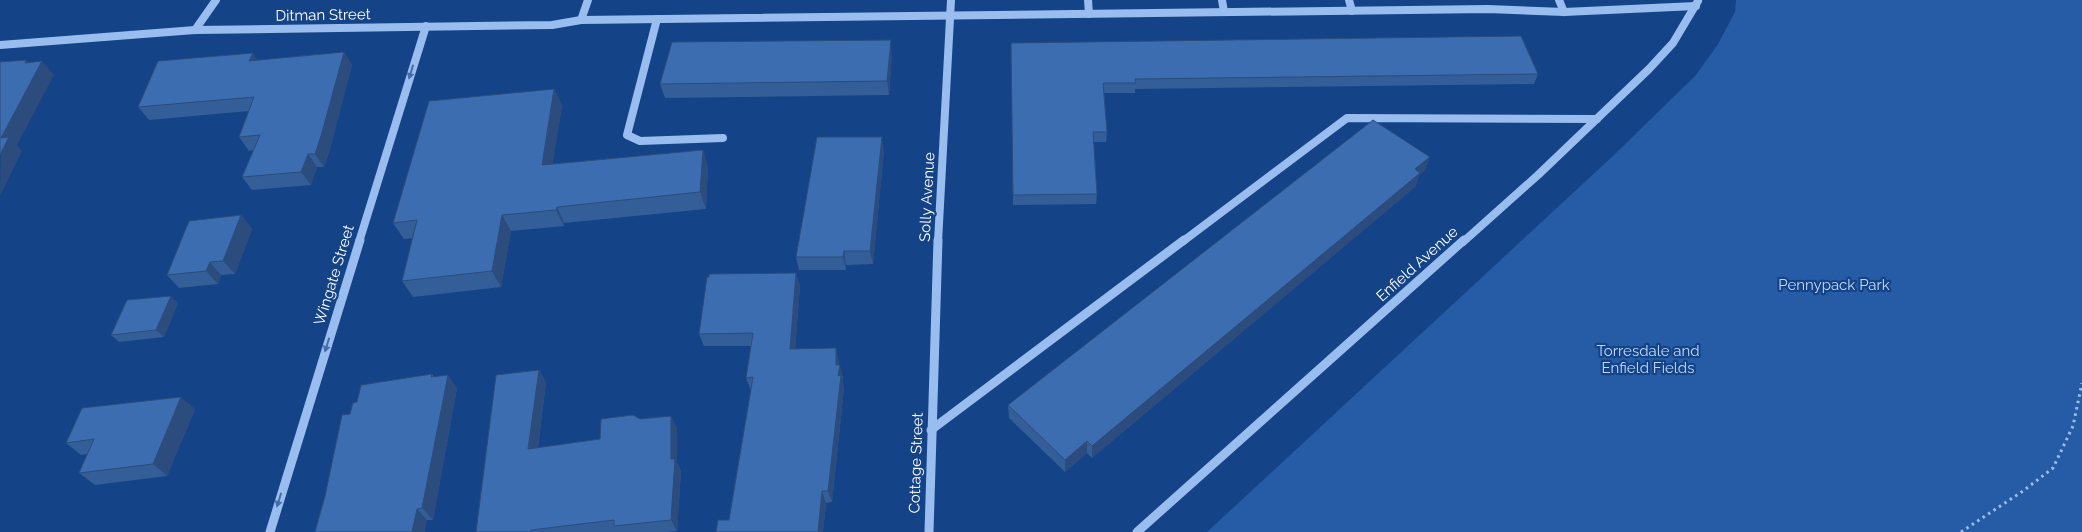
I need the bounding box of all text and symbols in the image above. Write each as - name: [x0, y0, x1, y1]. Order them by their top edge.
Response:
- street label: Ditman Street: [275, 5, 371, 25]
- one-way arrow: [407, 65, 415, 80]
- street label: Solly Avenue: [916, 152, 938, 242]
- street label: Wingate Street: [310, 223, 358, 327]
- street label: Enfield Avenue: [1373, 223, 1462, 305]
- park label: Pennypack Park: [1778, 276, 1890, 294]
- one-way arrow: [323, 337, 331, 352]
- park label: Torresdale and Enfield Fields: [1596, 342, 1700, 377]
- street label: Cottage Street: [905, 412, 927, 514]
- one-way arrow: [275, 492, 283, 507]

